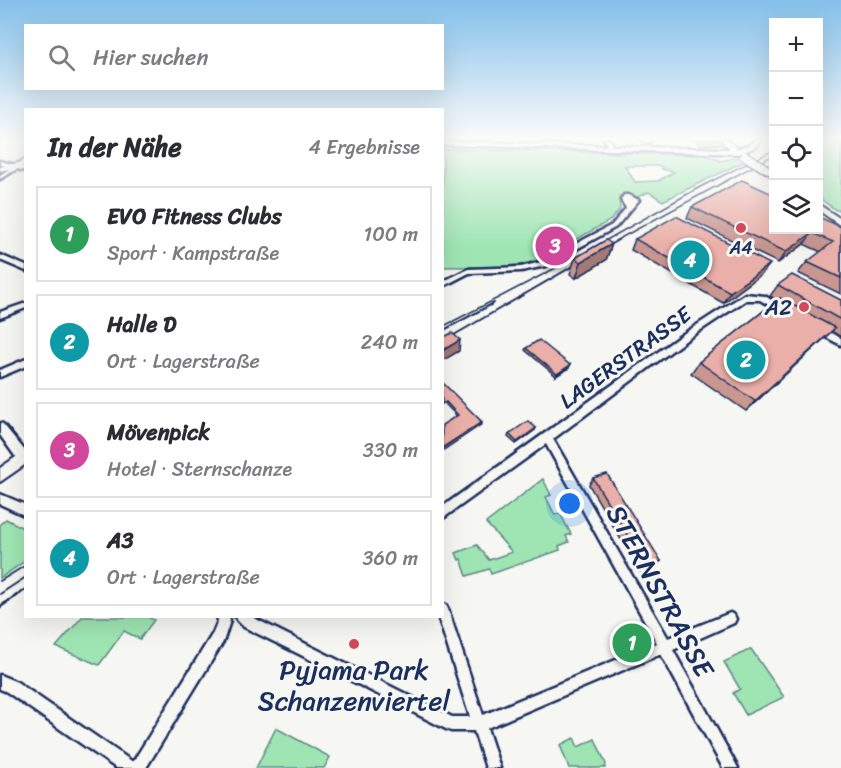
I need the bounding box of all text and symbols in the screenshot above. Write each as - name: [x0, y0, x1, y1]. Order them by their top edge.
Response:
- map controls: [769, 18, 823, 234]
- button: +: [769, 18, 823, 72]
- search box: [24, 24, 444, 90]
- text: Hier suchen: [93, 38, 208, 77]
- icon: search: [45, 41, 78, 74]
- button: −: [769, 72, 823, 126]
- text: In der Nähe: [48, 124, 182, 170]
- button: locate: [769, 126, 823, 180]
- text: 4 Ergebnisse: [309, 130, 420, 165]
- button: layers: [769, 180, 823, 234]
- text: EVO Fitness Clubs: [107, 197, 282, 236]
- text: 1: [65, 217, 74, 252]
- text: 100 m: [364, 217, 418, 252]
- marker: A4: [734, 221, 748, 235]
- pin: 3: [536, 224, 574, 268]
- place label: A4: [728, 232, 753, 264]
- text: Sport · Kampstraße: [107, 236, 279, 271]
- pin: 4: [670, 238, 710, 282]
- place label: A2: [764, 288, 792, 327]
- street label: LAGERSTRASSE: [551, 295, 701, 419]
- marker: A2: [797, 300, 811, 314]
- text: Halle D: [107, 305, 176, 344]
- text: 2: [64, 325, 75, 360]
- text: 240 m: [361, 325, 418, 360]
- pin: 2: [726, 338, 766, 382]
- text: Ort · Lagerstraße: [107, 344, 260, 379]
- text: Mövenpick: [107, 413, 210, 452]
- text: 3: [64, 433, 75, 468]
- text: 330 m: [363, 433, 418, 468]
- text: Hotel · Sternschanze: [107, 452, 292, 487]
- your location: [555, 489, 584, 518]
- street label: STERNSTRASSE: [593, 496, 728, 688]
- text: A3: [107, 521, 134, 560]
- text: 4: [63, 541, 76, 576]
- text: 360 m: [362, 541, 418, 576]
- text: Ort · Lagerstraße: [107, 560, 260, 595]
- pin: 1: [612, 620, 652, 666]
- marker: Pyjama Park Schanzenviertel: [347, 637, 361, 651]
- place label: Pyjama Park Schanzenviertel: [258, 646, 451, 725]

